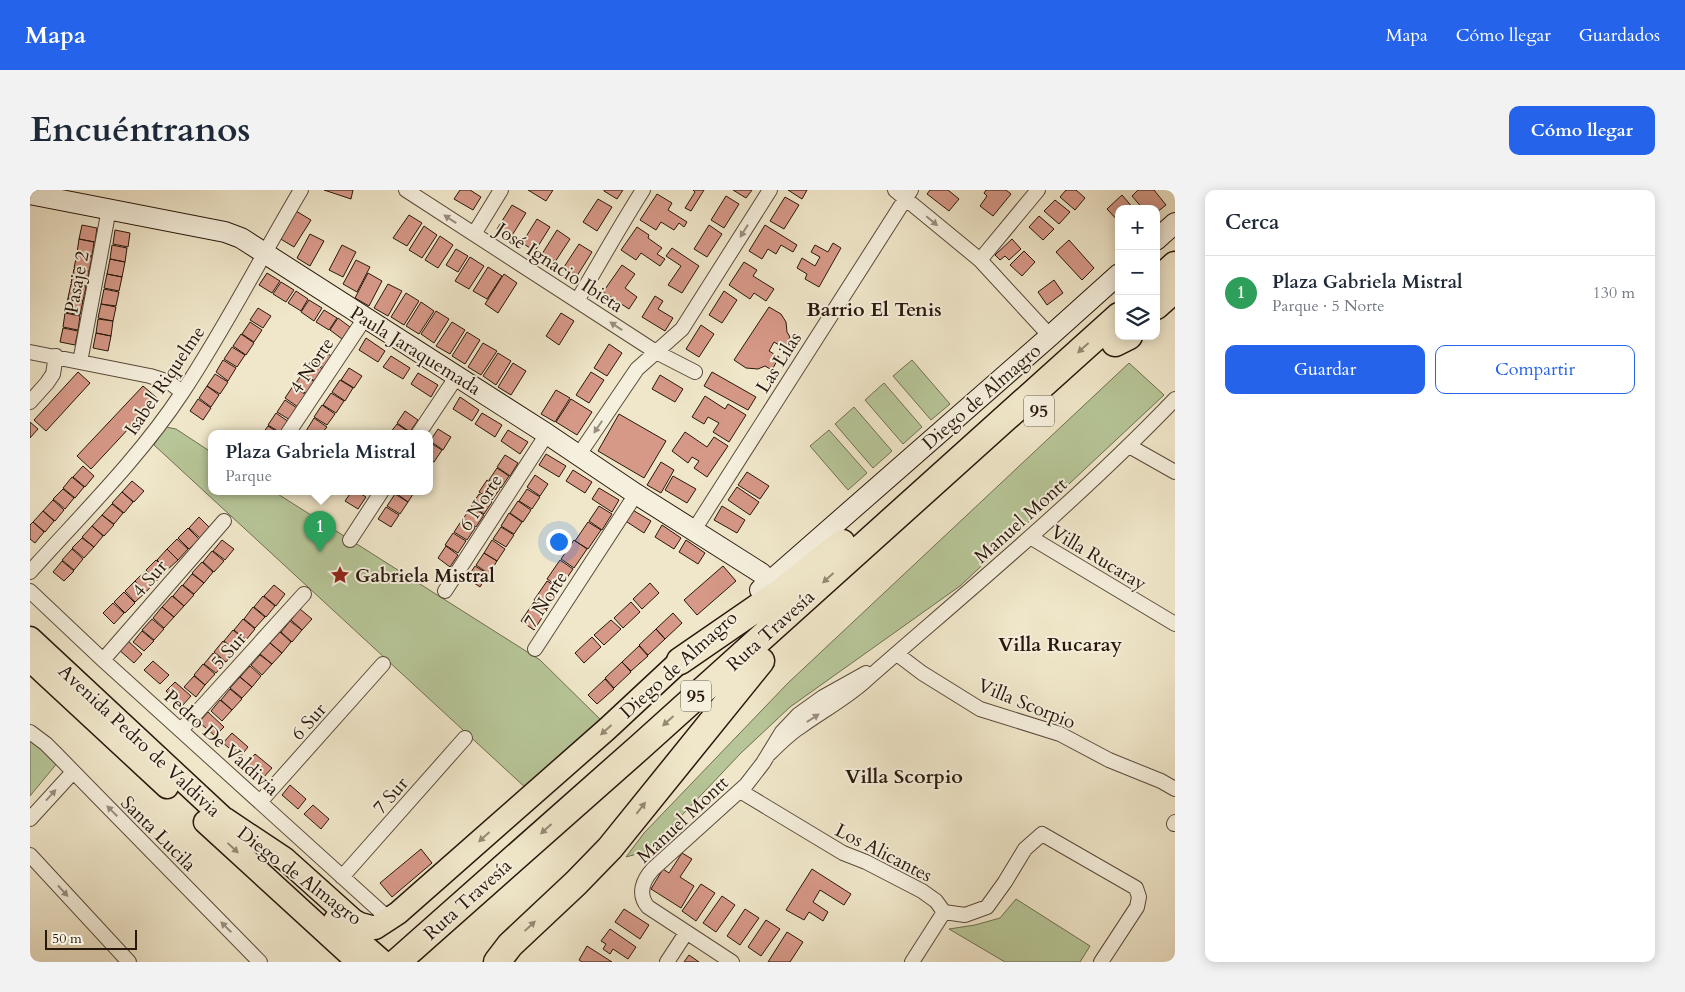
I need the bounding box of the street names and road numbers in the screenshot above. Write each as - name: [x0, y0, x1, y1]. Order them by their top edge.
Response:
- street label: José Ignacio Ibieta: [488, 215, 628, 319]
- street label: Pasaje 2: [58, 249, 96, 316]
- street label: Paula Jaraquemada: [345, 300, 486, 402]
- street label: Isabel Riquelme: [119, 321, 211, 441]
- street label: Las Lilas: [750, 327, 808, 398]
- street label: 4 Norte: [283, 332, 340, 399]
- street label: Diego de Almagro: [917, 338, 1047, 456]
- road number: 95: [1024, 396, 1054, 427]
- street label: 6 Norte: [453, 469, 509, 536]
- street label: Manuel Montt: [969, 472, 1073, 570]
- street label: Villa Rucaray: [1046, 519, 1151, 597]
- street label: 4 Sur: [126, 554, 173, 603]
- street label: 7 Norte: [518, 566, 574, 633]
- street label: Ruta Travesía: [721, 584, 820, 677]
- street label: Diego de Almagro: [614, 605, 743, 725]
- street label: 5 Sur: [205, 626, 252, 675]
- street label: Avenida Pedro de Valdivia: [53, 659, 226, 823]
- street label: Villa Scorpio: [974, 673, 1079, 735]
- road number: 95: [681, 681, 711, 712]
- street label: Pedro De Valdivia: [158, 684, 285, 802]
- street label: 6 Sur: [285, 697, 332, 746]
- street label: Manuel Montt: [631, 770, 734, 869]
- street label: 7 Sur: [367, 771, 414, 820]
- street label: Santa Lucila: [115, 790, 202, 877]
- street label: Los Alicantes: [831, 817, 936, 888]
- street label: Diego de Almagro: [232, 820, 367, 931]
- street label: Ruta Travesía: [418, 853, 517, 946]

